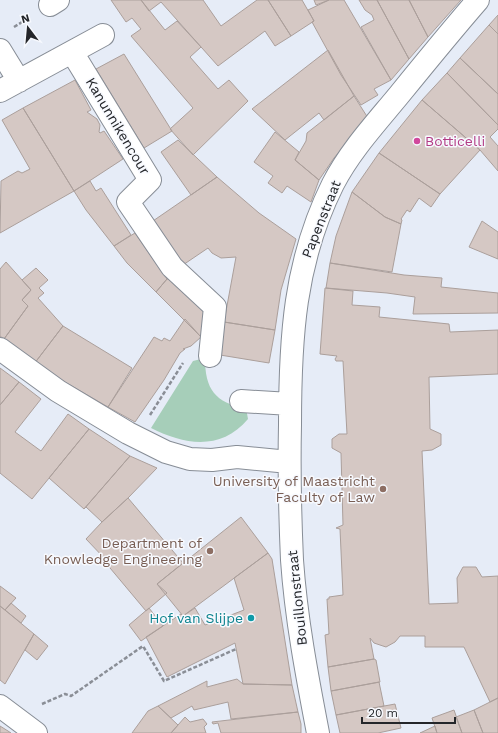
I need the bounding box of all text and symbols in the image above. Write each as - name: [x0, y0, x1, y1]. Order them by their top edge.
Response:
- north arrow: [8, 8, 48, 48]
- text: N: [20, 11, 31, 26]
- street label: Kanunnikencour: [83, 75, 153, 178]
- place label: Botticelli: [425, 133, 485, 149]
- marker: Botticelli: [412, 136, 422, 146]
- street label: Papenstraat: [298, 178, 344, 260]
- place label: University of Maastricht Faculty of Law: [213, 473, 375, 505]
- marker: University of Maastricht Faculty of Law: [378, 484, 388, 494]
- place label: Department of Knowledge Engineering: [44, 535, 203, 567]
- marker: Department of Knowledge Engineering: [205, 546, 215, 556]
- street label: Bouillonstraat: [284, 549, 310, 646]
- place label: Hof van Slijpe: [149, 610, 243, 626]
- marker: Hof van Slijpe: [246, 613, 256, 623]
- scale bar: [362, 699, 455, 725]
- text: 20 m: [368, 706, 398, 720]

